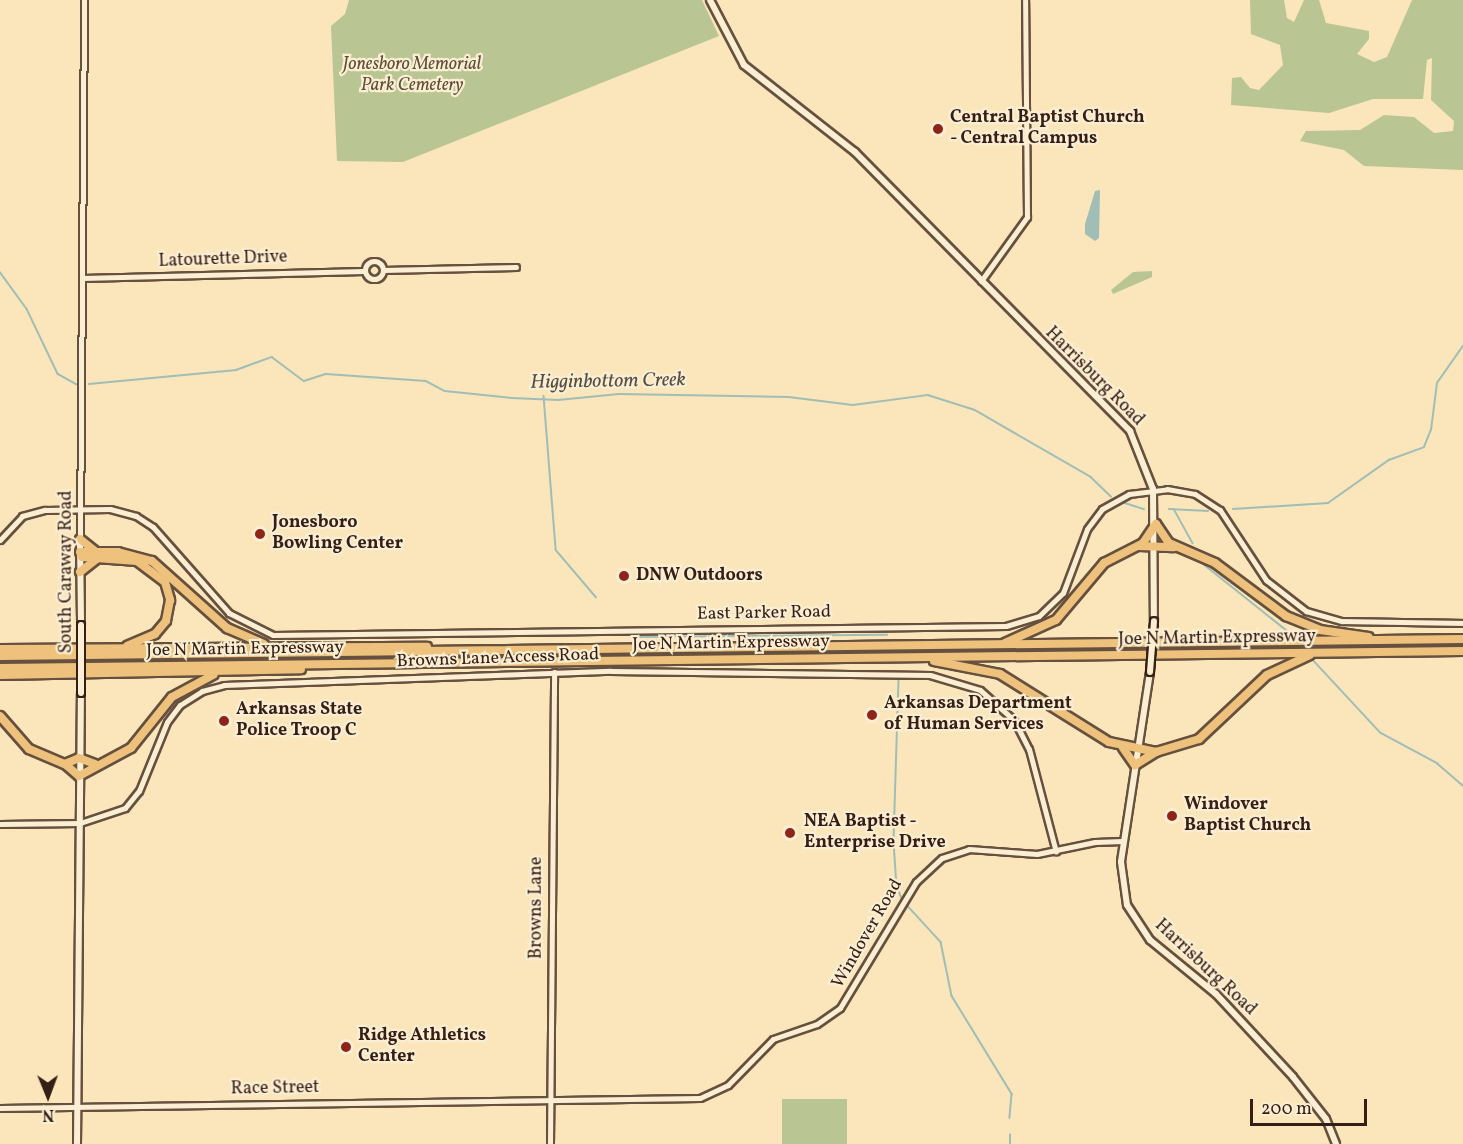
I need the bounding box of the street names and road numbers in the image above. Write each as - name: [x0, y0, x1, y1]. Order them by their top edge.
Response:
- street label: Latourette Drive: [158, 247, 288, 273]
- street label: Harrisburg Road: [1040, 323, 1148, 431]
- street label: South Caraway Road: [56, 490, 78, 654]
- street label: East Parker Road: [697, 602, 831, 626]
- street label: Joe N Martin Expressway: [1118, 626, 1316, 652]
- street label: Joe N Martin Expressway: [632, 631, 830, 657]
- street label: Joe N Martin Expressway: [146, 637, 344, 663]
- street label: Browns Lane Access Road: [396, 645, 600, 673]
- street label: Browns Lane: [526, 857, 548, 959]
- street label: Windover Road: [828, 875, 908, 993]
- street label: Harrisburg Road: [1149, 915, 1261, 1021]
- street label: Race Street: [231, 1077, 319, 1101]

